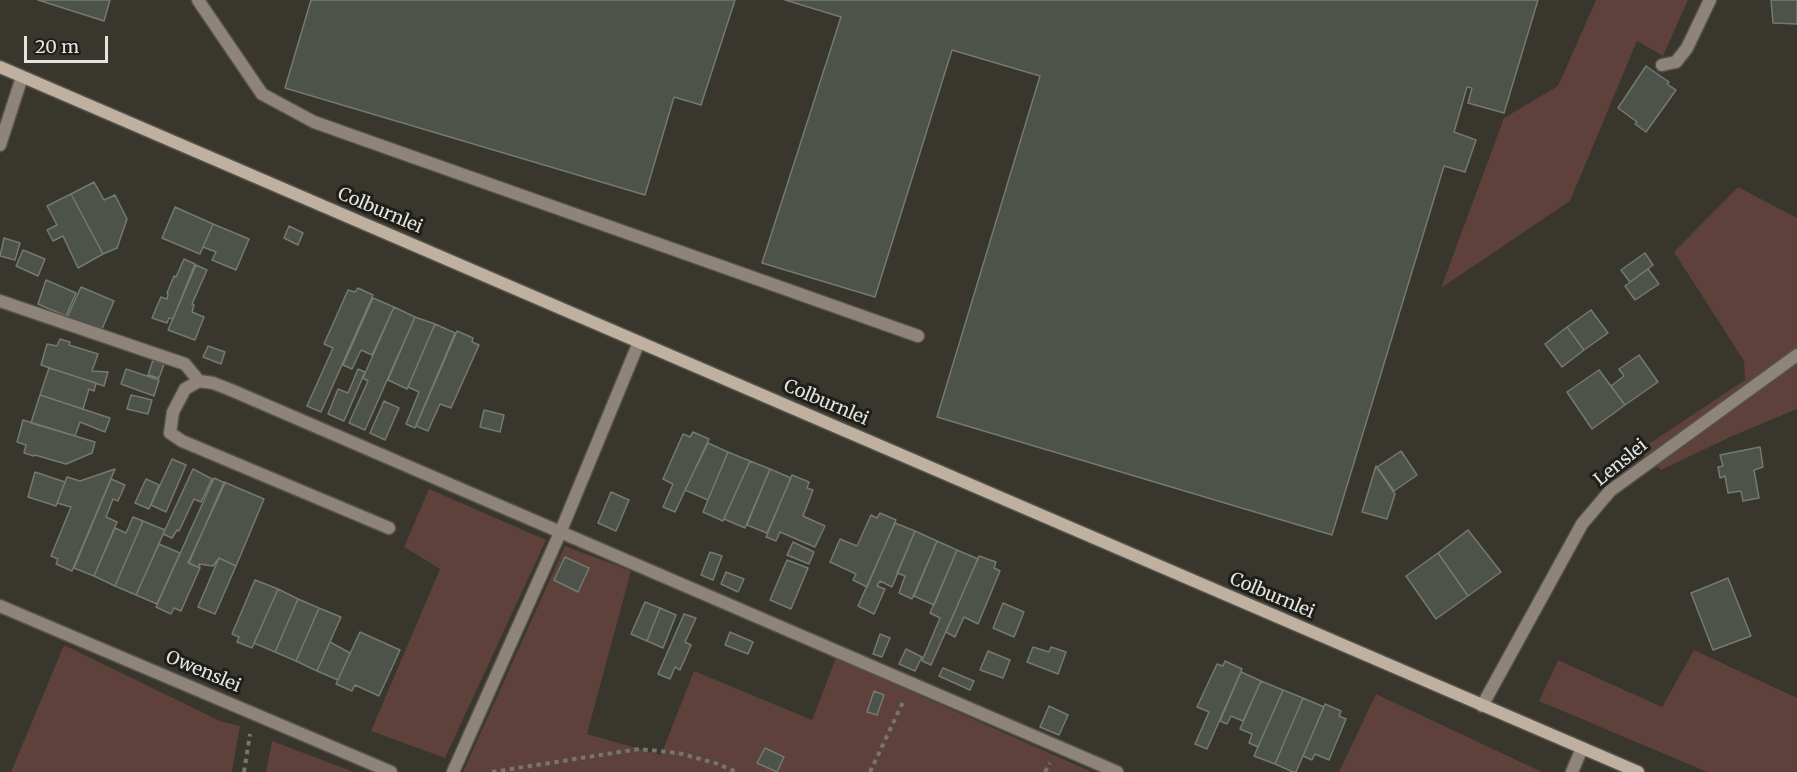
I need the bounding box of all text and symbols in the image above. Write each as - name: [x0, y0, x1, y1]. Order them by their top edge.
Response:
- scale bar: [27, 24, 111, 62]
- text: 20 m: [35, 35, 79, 58]
- street label: Colburnlei: [334, 183, 426, 239]
- street label: Colburnlei: [780, 375, 872, 431]
- street label: Lenslei: [1590, 435, 1652, 491]
- street label: Colburnlei: [1226, 568, 1318, 624]
- street label: Owenslei: [162, 647, 244, 697]

